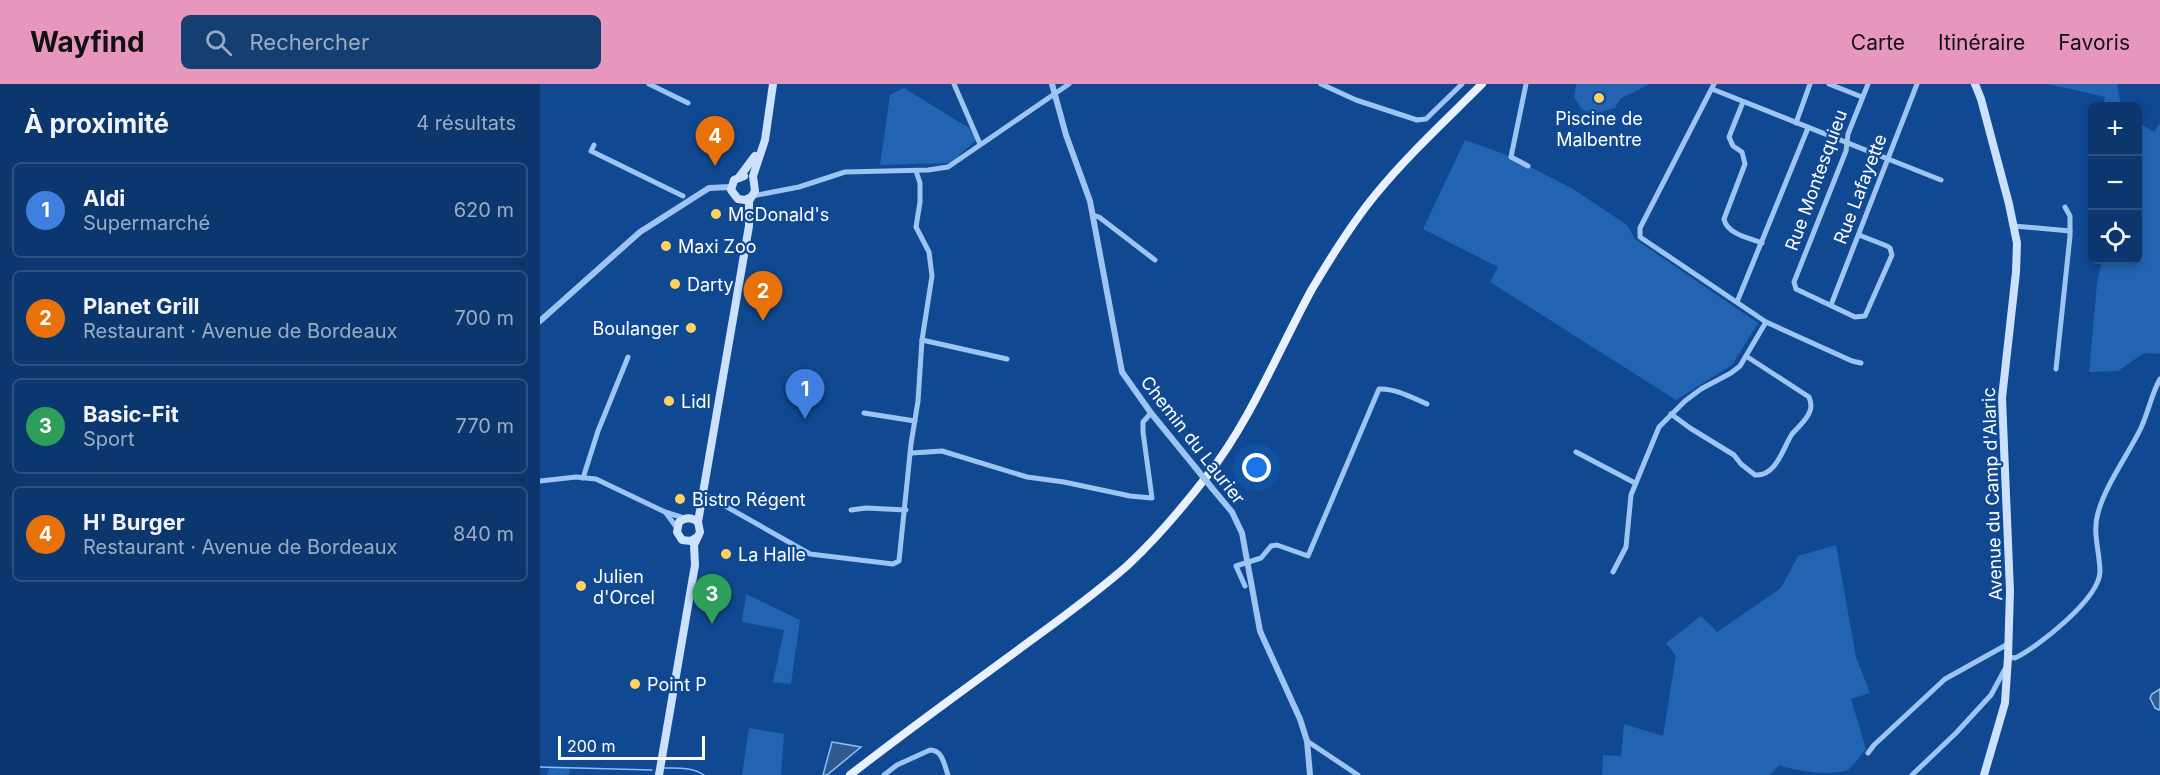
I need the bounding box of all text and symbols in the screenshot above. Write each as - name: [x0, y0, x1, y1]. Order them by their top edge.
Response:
- search box: [181, 15, 601, 69]
- text: Wayfind: [30, 25, 145, 59]
- icon: search: [202, 26, 235, 59]
- text: Rechercher: [250, 29, 369, 55]
- text: Carte: [1851, 30, 1905, 55]
- text: Itinéraire: [1938, 30, 2025, 55]
- text: Favoris: [2058, 30, 2130, 55]
- marker: Piscine de Malbentre: [1592, 91, 1606, 105]
- map controls: [2088, 102, 2142, 264]
- button: +: [2088, 102, 2142, 156]
- street label: Rue Montesquieu: [1781, 107, 1851, 253]
- text: À proximité: [24, 108, 169, 139]
- place label: Piscine de Malbentre: [1555, 108, 1643, 150]
- text: 4 résultats: [416, 111, 516, 135]
- pin: 4: [696, 116, 735, 166]
- street label: Rue Lafayette: [1829, 131, 1891, 247]
- button: −: [2088, 156, 2142, 210]
- text: Aldi: [83, 185, 125, 211]
- text: 1: [41, 198, 50, 222]
- text: 620 m: [454, 198, 514, 222]
- place label: McDonald's: [728, 204, 829, 225]
- marker: McDonald's: [709, 207, 723, 221]
- button: locate: [2088, 210, 2142, 264]
- text: Supermarché: [83, 211, 210, 235]
- place label: Maxi Zoo: [678, 236, 757, 257]
- marker: Maxi Zoo: [659, 239, 673, 253]
- pin: 2: [744, 272, 782, 321]
- place label: Darty: [687, 274, 734, 295]
- marker: Darty: [668, 277, 682, 291]
- text: Planet Grill: [83, 293, 200, 319]
- text: 2: [39, 306, 52, 330]
- text: 700 m: [455, 306, 514, 330]
- place label: Boulanger: [592, 318, 679, 339]
- text: Restaurant · Avenue de Bordeaux: [83, 319, 397, 343]
- marker: Boulanger: [684, 321, 698, 335]
- pin: 1: [786, 370, 824, 419]
- street label: Chemin du Laurier: [1137, 372, 1250, 508]
- street label: Avenue du Camp d'Alaric: [1978, 387, 2006, 601]
- place label: Lidl: [681, 391, 711, 412]
- marker: Lidl: [662, 394, 676, 408]
- text: Basic-Fit: [83, 401, 179, 427]
- text: 3: [39, 414, 52, 438]
- text: 770 m: [456, 414, 514, 438]
- text: Sport: [83, 427, 134, 451]
- your location: [1242, 453, 1271, 482]
- place label: Bistro Régent: [692, 489, 806, 510]
- marker: Bistro Régent: [673, 492, 687, 506]
- text: H' Burger: [83, 509, 185, 535]
- text: 4: [39, 522, 52, 546]
- text: 840 m: [453, 522, 514, 546]
- text: Restaurant · Avenue de Bordeaux: [83, 535, 397, 559]
- place label: La Halle: [738, 544, 806, 565]
- marker: La Halle: [719, 547, 733, 561]
- place label: Julien d'Orcel: [593, 566, 655, 608]
- pin: 3: [692, 574, 732, 624]
- marker: Julien d'Orcel: [574, 579, 588, 593]
- place label: Point P: [647, 674, 707, 695]
- marker: Point P: [628, 677, 642, 691]
- scale bar: [558, 733, 705, 760]
- text: 200 m: [567, 736, 615, 756]

